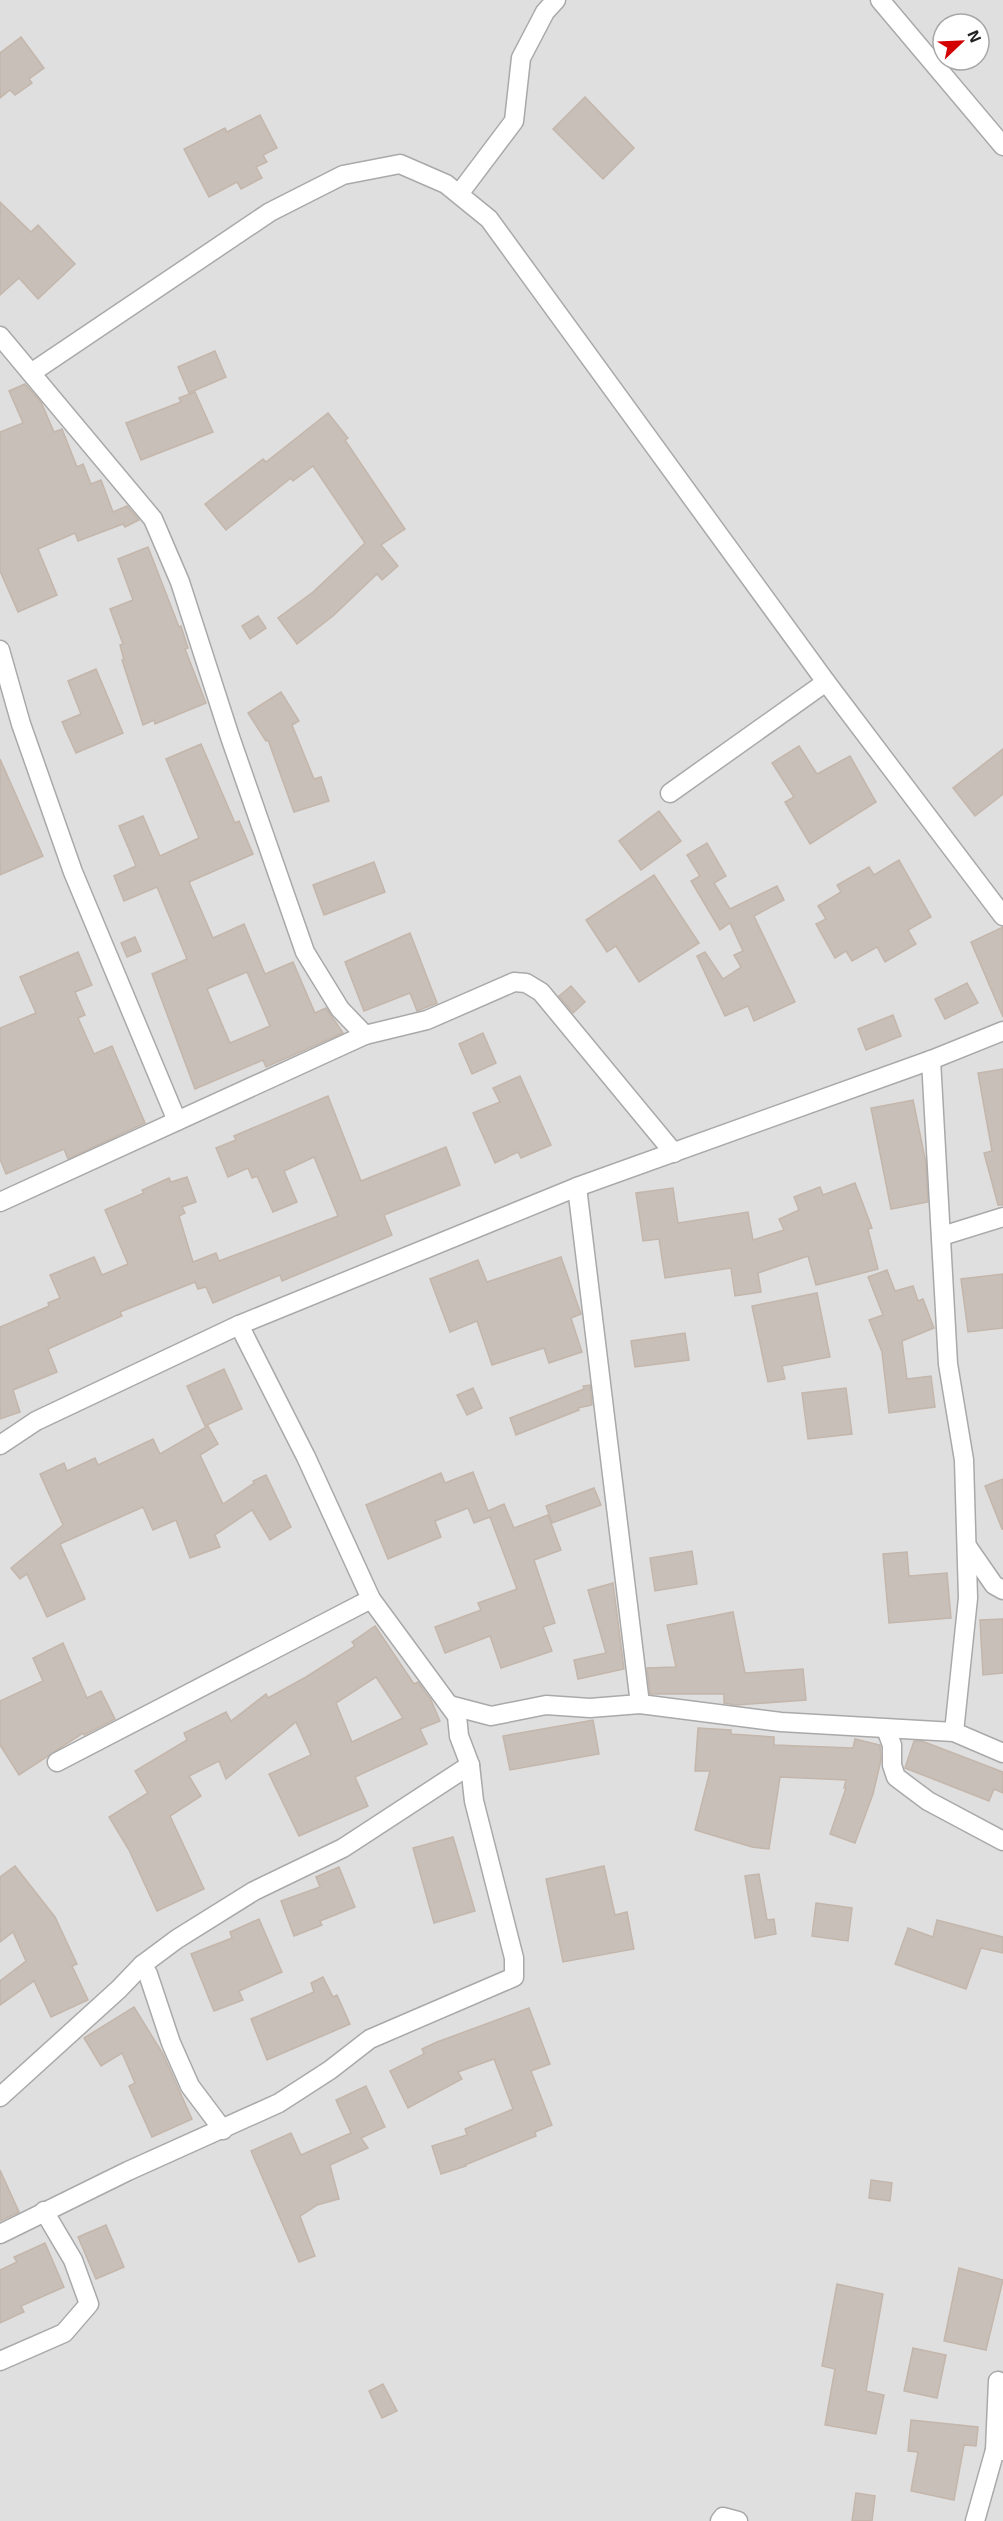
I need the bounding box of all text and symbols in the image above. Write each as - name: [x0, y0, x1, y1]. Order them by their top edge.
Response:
- north arrow: [931, 12, 991, 72]
- text: N: [964, 27, 986, 45]

